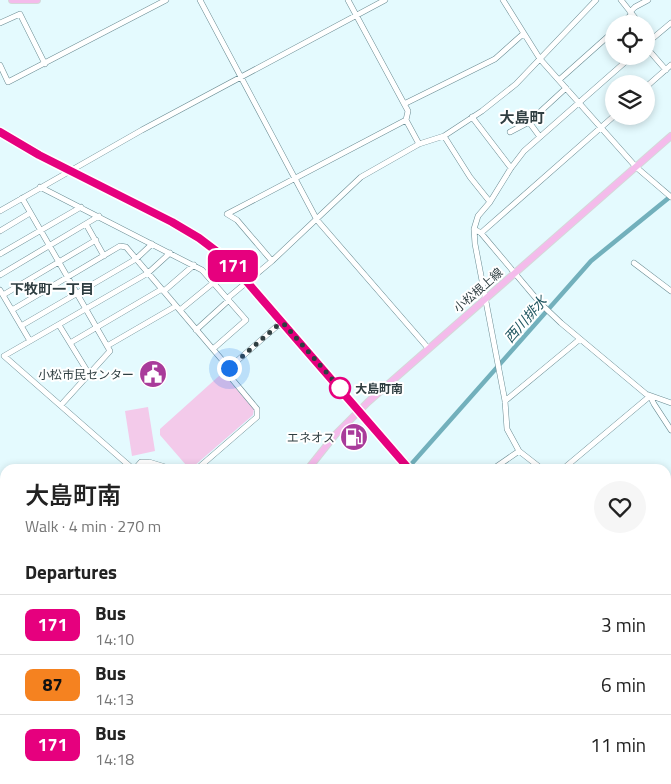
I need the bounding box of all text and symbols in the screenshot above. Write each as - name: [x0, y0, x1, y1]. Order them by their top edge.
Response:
- map controls: [605, 15, 655, 125]
- button: locate: [605, 15, 655, 65]
- button: layers: [605, 75, 655, 125]
- district label: 大島町: [499, 106, 545, 129]
- line badge: 171: [204, 250, 262, 282]
- text: 171: [218, 252, 248, 279]
- street label: 小松根上線: [449, 263, 507, 317]
- district label: 下牧町一丁目: [10, 278, 94, 299]
- water label: 西川排水: [499, 289, 553, 347]
- your location: [217, 356, 242, 381]
- public building icon: 小松市民センター: [138, 359, 168, 389]
- place label: 小松市民センター: [38, 365, 134, 384]
- marker: 大島町南: [329, 377, 351, 399]
- place label: 大島町南: [355, 379, 403, 398]
- fuel station icon: エネオス: [339, 422, 369, 452]
- place label: エネオス: [287, 428, 335, 447]
- text: 大島町南: [25, 477, 121, 513]
- button: heart: [594, 481, 646, 533]
- text: Walk · 4 min · 270 m: [25, 514, 161, 538]
- text: Departures: [25, 557, 117, 586]
- text: Bus: [95, 598, 126, 627]
- text: 3 min: [601, 610, 646, 639]
- text: 171: [37, 611, 68, 638]
- text: 14:10: [95, 627, 134, 651]
- text: Bus: [95, 658, 126, 687]
- text: 6 min: [601, 670, 646, 699]
- text: 87: [42, 671, 63, 698]
- text: 14:13: [95, 687, 134, 711]
- text: Bus: [95, 718, 126, 747]
- text: 11 min: [590, 730, 646, 759]
- text: 171: [37, 731, 68, 758]
- text: 14:18: [95, 747, 134, 771]

